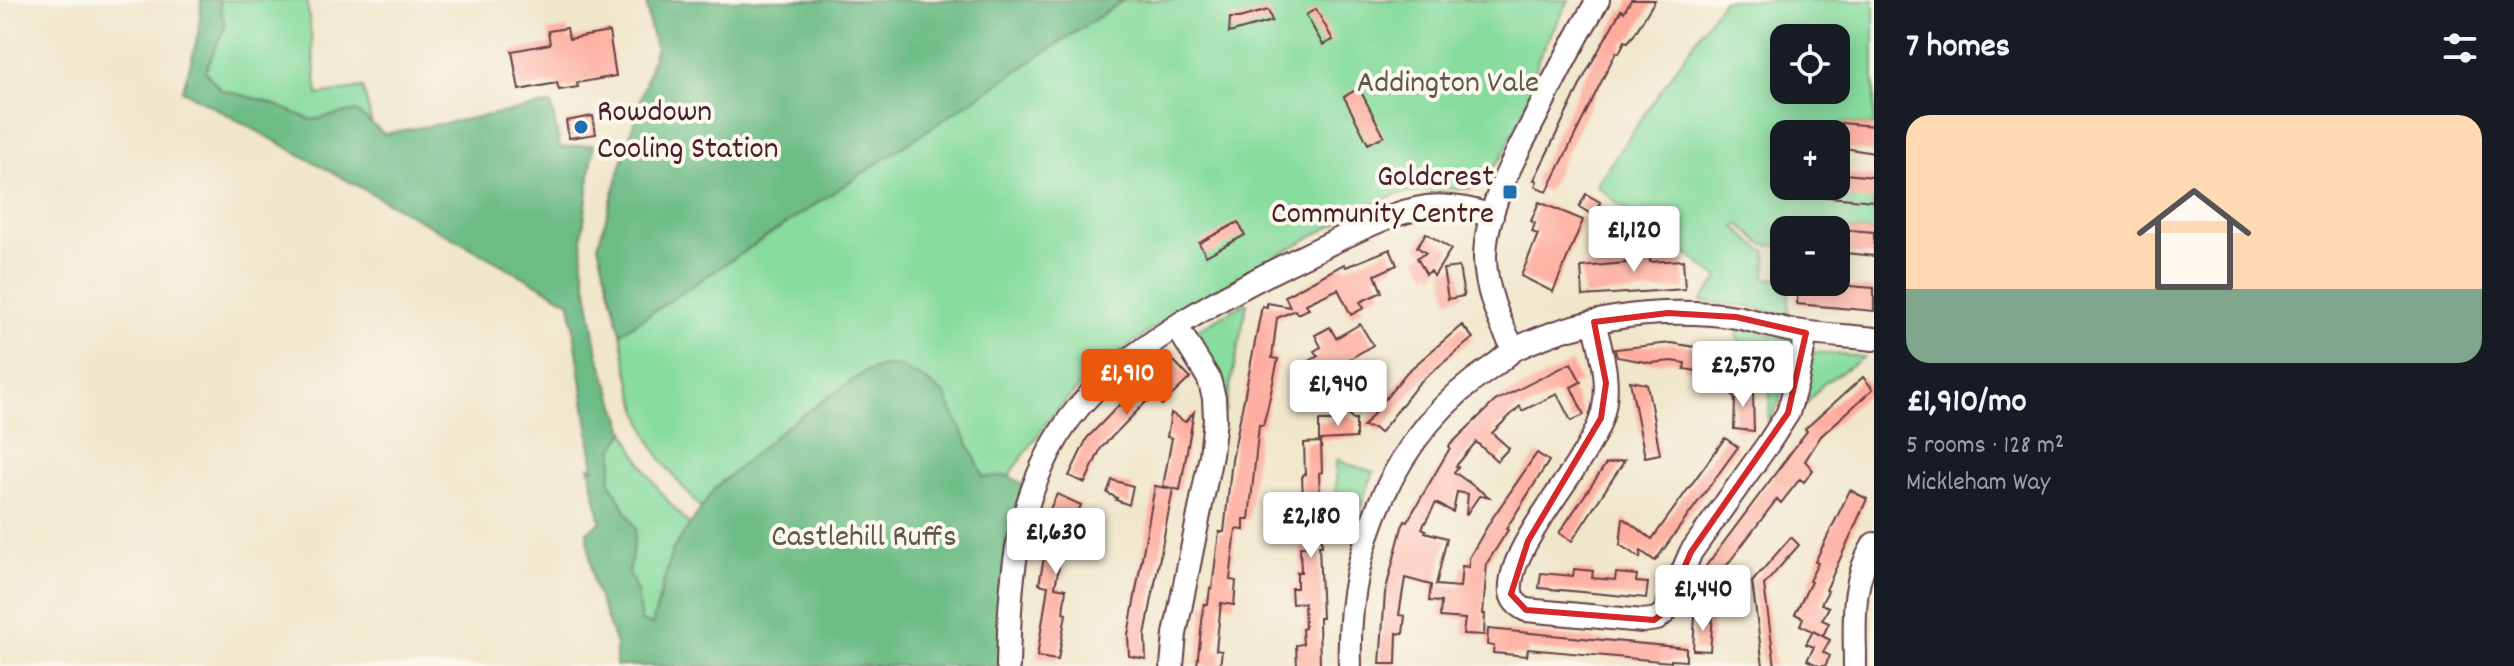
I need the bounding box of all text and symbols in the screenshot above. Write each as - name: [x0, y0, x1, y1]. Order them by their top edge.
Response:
- map controls: [1770, 24, 1850, 296]
- button: locate: [1770, 24, 1850, 104]
- text: 7 homes: [1906, 24, 2010, 73]
- icon: filters: [2438, 26, 2482, 70]
- park label: Addington Vale: [1357, 62, 1539, 108]
- place label: Rowdown Cooling Station: [597, 91, 779, 174]
- marker: Rowdown Cooling Station: [572, 118, 590, 136]
- button: +: [1770, 120, 1850, 200]
- place label: Goldcrest Community Centre: [1271, 156, 1494, 239]
- icon: home: [2122, 167, 2266, 311]
- marker: Goldcrest Community Centre: [1501, 183, 1519, 201]
- pin: £1,120: [1569, 206, 1699, 274]
- text: £1,120: [1607, 213, 1661, 250]
- button: −: [1770, 216, 1850, 296]
- pin: £2,570: [1678, 341, 1808, 409]
- text: £2,570: [1710, 348, 1776, 385]
- pin: £1,910: [1062, 349, 1192, 417]
- text: £1,910: [1099, 356, 1155, 393]
- pin: £1,940: [1273, 360, 1403, 428]
- text: £1,940: [1308, 367, 1368, 404]
- text: £1,910/mo: [1906, 379, 2027, 428]
- text: 5 rooms · 128 m²: [1906, 428, 2064, 465]
- text: Mickleham Way: [1906, 465, 2050, 502]
- pin: £2,180: [1246, 492, 1376, 560]
- text: £2,180: [1281, 499, 1341, 536]
- pin: £1,630: [991, 508, 1121, 576]
- text: £1,630: [1025, 515, 1087, 552]
- park label: Castlehill Ruffs: [771, 516, 957, 562]
- pin: £1,440: [1638, 565, 1768, 633]
- text: £1,440: [1673, 572, 1733, 609]

